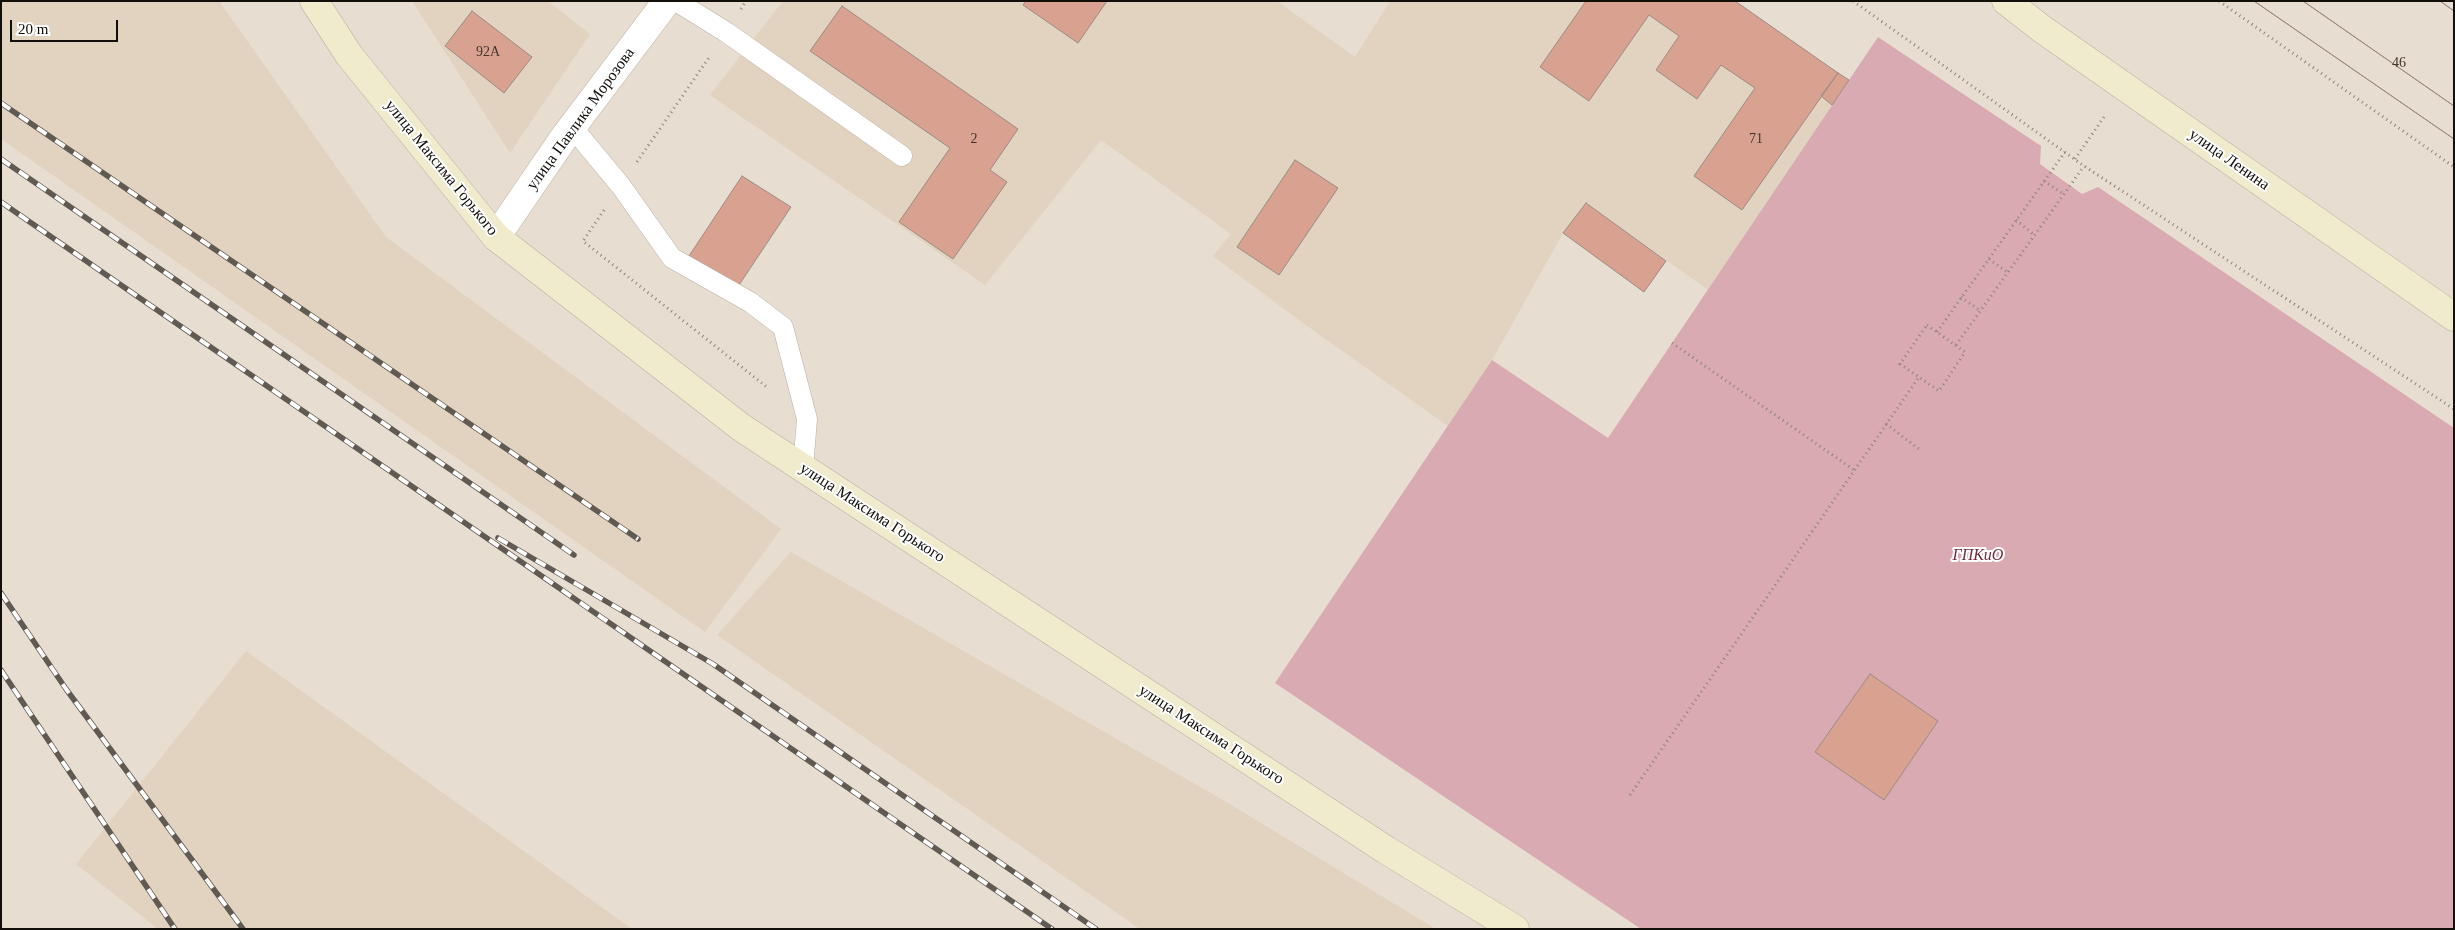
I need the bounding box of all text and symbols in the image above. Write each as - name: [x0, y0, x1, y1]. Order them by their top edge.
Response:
- scale bar: [12, 10, 120, 42]
- text: 20 m: [18, 21, 48, 37]
- house number: 92А: [476, 44, 500, 60]
- street label: улица Павлика Морозова: [523, 44, 639, 194]
- house number: 46: [2392, 55, 2406, 71]
- street label: улица Максима Горького: [380, 96, 502, 240]
- street label: улица Ленина: [2185, 125, 2273, 195]
- house number: 2: [971, 131, 978, 147]
- house number: 71: [1749, 131, 1763, 147]
- street label: улица Максима Горького: [796, 459, 948, 567]
- park label: ГПКиО: [1953, 546, 2003, 566]
- street label: улица Максима Горького: [1135, 681, 1287, 789]

